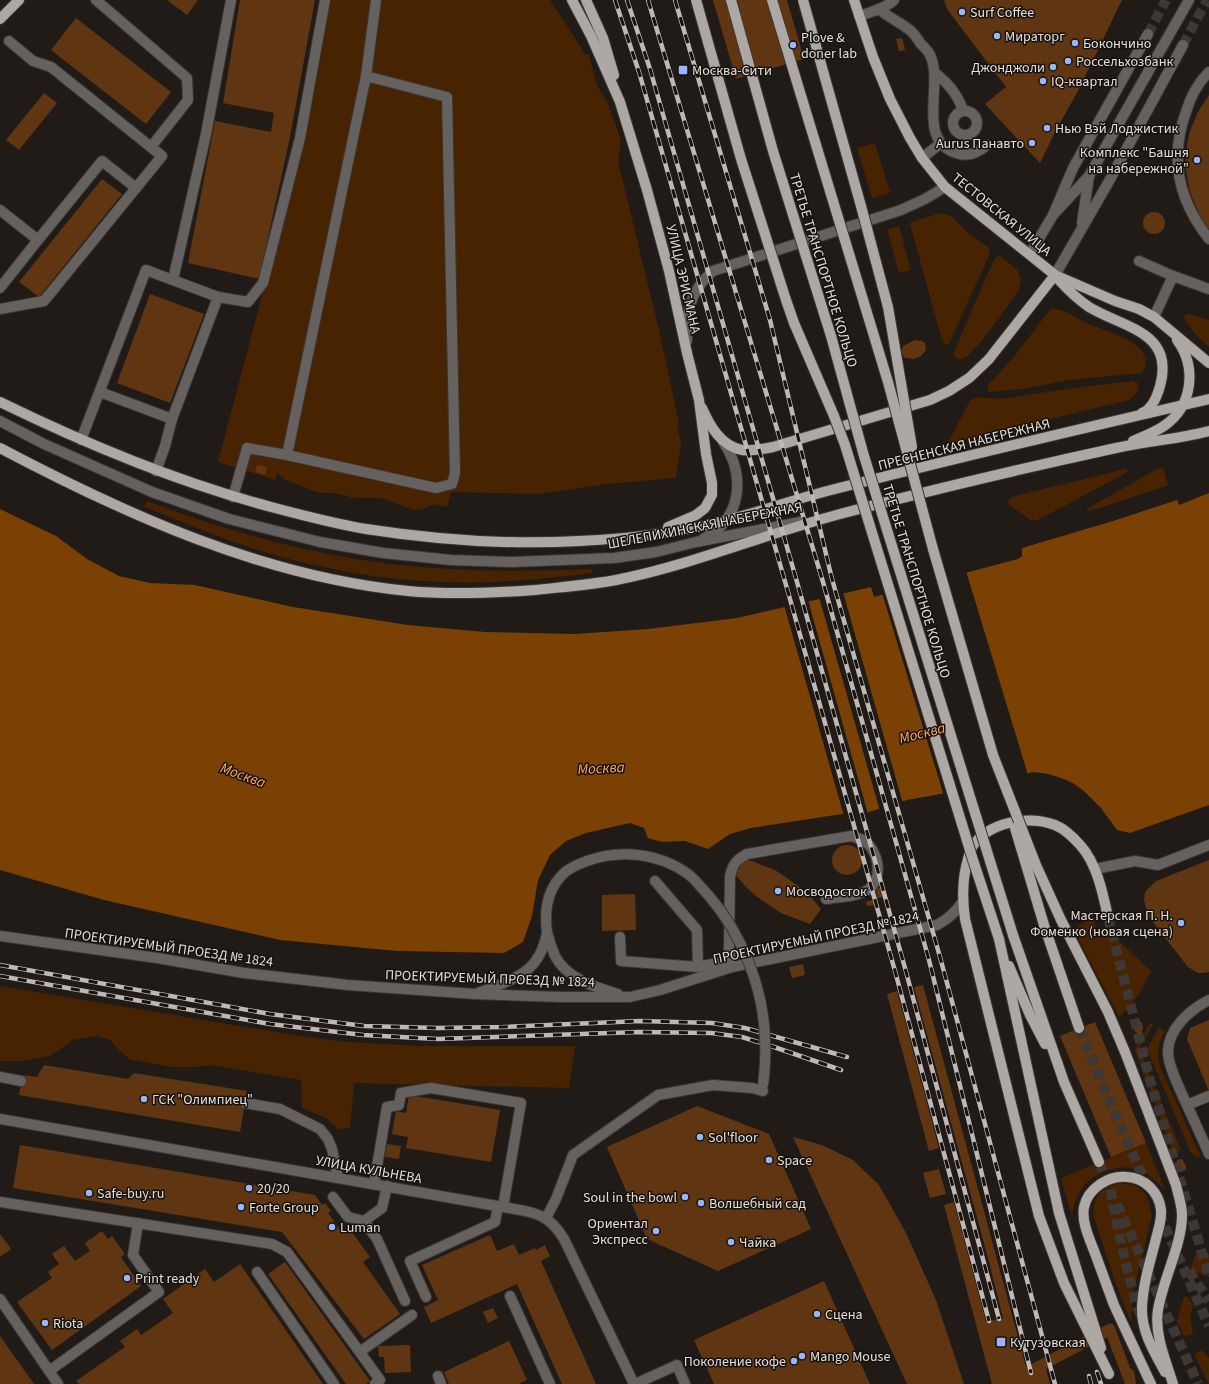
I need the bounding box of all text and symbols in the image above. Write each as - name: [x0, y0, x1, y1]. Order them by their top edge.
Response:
- place label: Surf Coffee: [970, 3, 1034, 23]
- marker: Surf Coffee: [957, 7, 967, 17]
- place label: Мираторг: [1005, 27, 1065, 47]
- place label: Plove & doner lab: [801, 28, 857, 64]
- marker: Мираторг: [992, 31, 1002, 41]
- place label: Бокончино: [1083, 34, 1151, 54]
- marker: Бокончино: [1070, 38, 1080, 48]
- marker: Plove & doner lab: [788, 40, 798, 50]
- place label: Россельхозбанк: [1076, 52, 1174, 72]
- marker: Россельхозбанк: [1063, 56, 1073, 66]
- place label: Джонджоли: [971, 58, 1045, 78]
- place label: Москва-Сити: [692, 61, 772, 81]
- marker: Джонджоли: [1048, 62, 1058, 72]
- marker: Москва-Сити: [677, 64, 689, 76]
- place label: IQ-квартал: [1051, 72, 1118, 92]
- marker: IQ-квартал: [1038, 76, 1048, 86]
- place label: Нью Вэй Лоджистик: [1055, 119, 1179, 139]
- marker: Нью Вэй Лоджистик: [1042, 123, 1052, 133]
- place label: Aurus Панавто: [936, 134, 1024, 154]
- marker: Aurus Панавто: [1027, 138, 1037, 148]
- place label: Комплекс "Башня на набережной": [1080, 143, 1189, 179]
- marker: Комплекс "Башня на набережной": [1192, 155, 1202, 165]
- street label: ТЕСТОВСКАЯ УЛИЦА: [947, 168, 1056, 261]
- street label: ТРЕТЬЕ ТРАНСПОРТНОЕ КОЛЬЦО: [784, 171, 862, 370]
- street label: УЛИЦА ЭРИСМАНА: [661, 223, 705, 336]
- street label: ПРЕСНЕНСКАЯ НАБЕРЕЖНАЯ: [876, 414, 1052, 476]
- street label: ТРЕТЬЕ ТРАНСПОРТНОЕ КОЛЬЦО: [877, 482, 955, 681]
- street label: ШЕЛЕПИХИНСКАЯ НАБЕРЕЖНАЯ: [606, 497, 804, 555]
- water label: Москва: [897, 718, 948, 749]
- water label: Москва: [577, 757, 625, 780]
- water label: Москва: [217, 758, 269, 793]
- place label: Мосводосток: [786, 882, 867, 902]
- marker: Мосводосток: [773, 886, 783, 896]
- street label: ПРОЕКТИРУЕМЫЙ ПРОЕЗД № 1824: [711, 906, 921, 970]
- place label: Мастерская П. Н. Фоменко (новая сцена): [1030, 906, 1173, 942]
- marker: Мастерская П. Н. Фоменко (новая сцена): [1176, 918, 1186, 928]
- street label: ПРОЕКТИРУЕМЫЙ ПРОЕЗД № 1824: [64, 923, 274, 973]
- street label: ПРОЕКТИРУЕМЫЙ ПРОЕЗД № 1824: [385, 965, 595, 993]
- place label: ГСК "Олимпиец": [152, 1090, 253, 1110]
- marker: ГСК "Олимпиец": [139, 1094, 149, 1104]
- place label: Sol'floor: [708, 1128, 758, 1148]
- marker: Sol'floor: [695, 1132, 705, 1142]
- street label: УЛИЦА КУЛЬНЕВА: [314, 1151, 424, 1189]
- place label: Space: [777, 1151, 812, 1171]
- marker: Space: [764, 1155, 774, 1165]
- place label: 20/20: [257, 1179, 290, 1199]
- marker: 20/20: [244, 1183, 254, 1193]
- place label: Safe-buy.ru: [97, 1184, 164, 1204]
- marker: Safe-buy.ru: [84, 1188, 94, 1198]
- place label: Soul in the bowl: [583, 1188, 677, 1208]
- marker: Soul in the bowl: [680, 1192, 690, 1202]
- place label: Волшебный сад: [709, 1194, 807, 1214]
- place label: Forte Group: [249, 1198, 319, 1218]
- marker: Волшебный сад: [696, 1198, 706, 1208]
- marker: Forte Group: [236, 1202, 246, 1212]
- place label: Ориентал Экспресс: [588, 1214, 649, 1250]
- place label: Luman: [340, 1218, 381, 1238]
- marker: Luman: [327, 1222, 337, 1232]
- marker: Ориентал Экспресс: [651, 1226, 661, 1236]
- place label: Чайка: [739, 1233, 776, 1253]
- marker: Чайка: [726, 1237, 736, 1247]
- place label: Print ready: [135, 1269, 200, 1289]
- marker: Print ready: [122, 1273, 132, 1283]
- place label: Сцена: [825, 1305, 863, 1325]
- marker: Сцена: [812, 1309, 822, 1319]
- place label: Riota: [53, 1314, 83, 1334]
- marker: Riota: [40, 1318, 50, 1328]
- place label: Кутузовская: [1010, 1333, 1086, 1353]
- marker: Кутузовская: [995, 1336, 1007, 1348]
- place label: Mango Mouse: [810, 1347, 890, 1367]
- marker: Mango Mouse: [797, 1351, 807, 1361]
- place label: Поколение кофе: [684, 1352, 786, 1372]
- marker: Поколение кофе: [789, 1356, 799, 1366]

